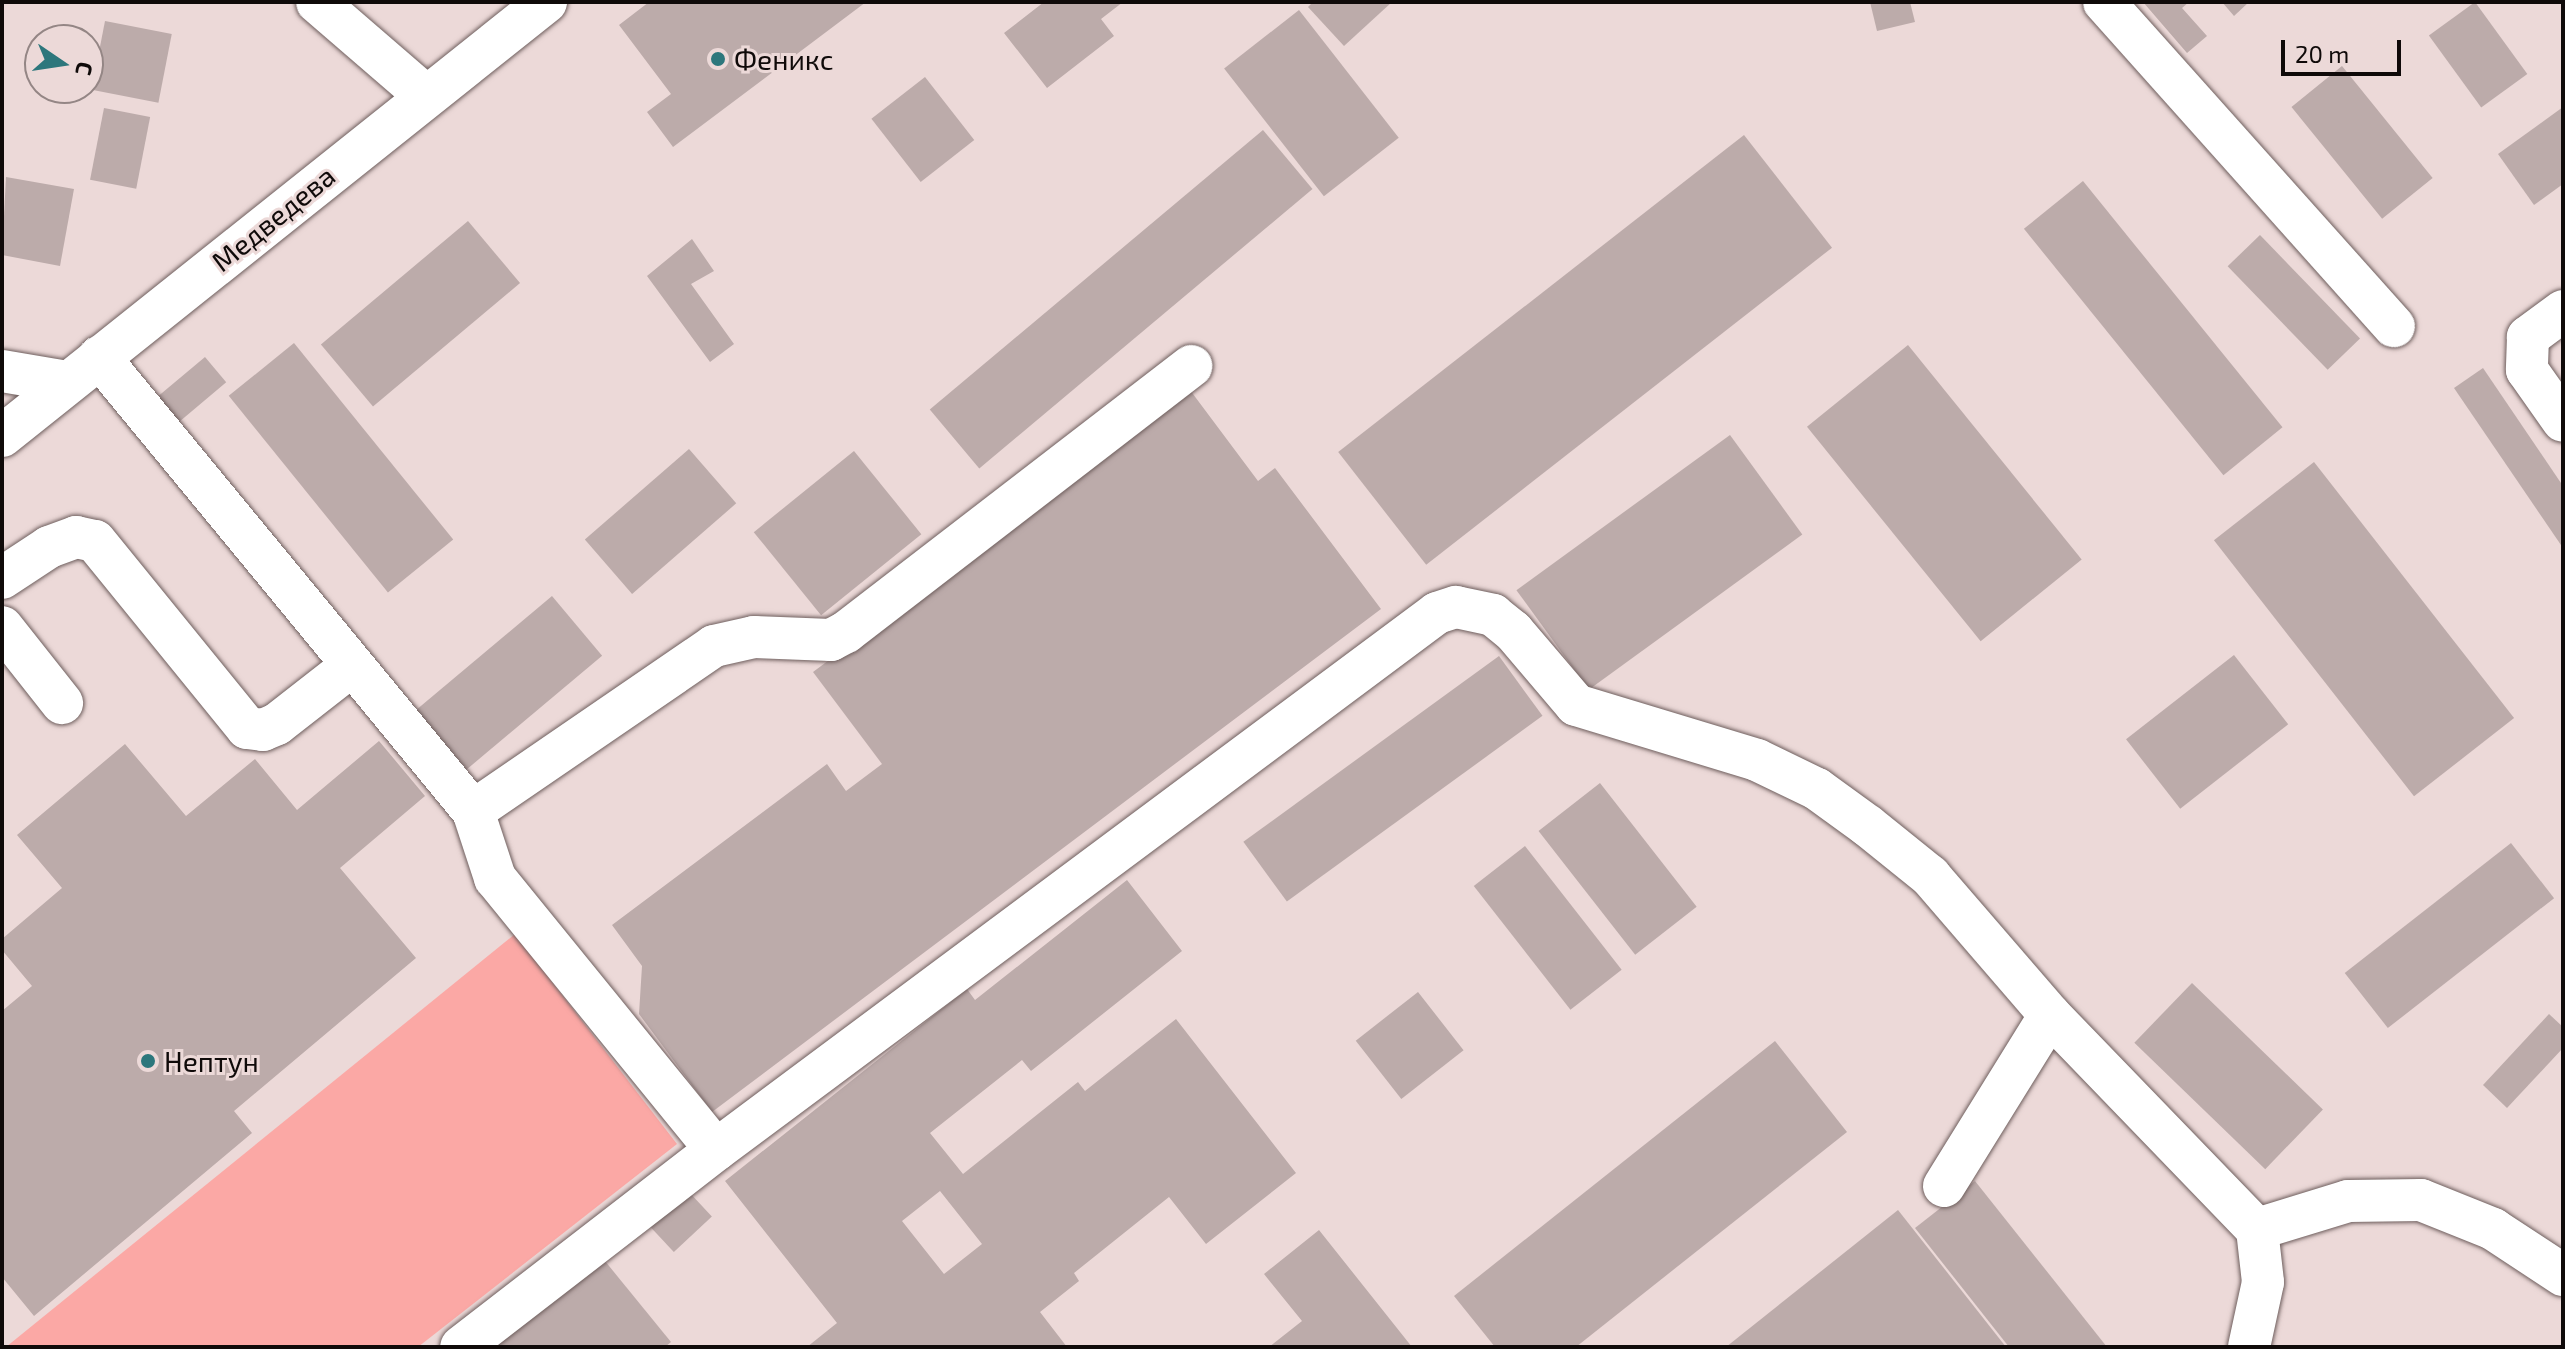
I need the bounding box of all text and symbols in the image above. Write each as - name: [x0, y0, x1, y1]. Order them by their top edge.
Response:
- north arrow: [24, 24, 104, 104]
- scale bar: [2285, 24, 2405, 74]
- text: 20 m: [2295, 39, 2349, 68]
- place label: Феникс: [734, 42, 834, 76]
- marker: Феникс: [709, 50, 727, 68]
- text: С: [71, 60, 100, 78]
- street label: Медведева: [205, 158, 341, 278]
- place label: Нептун: [164, 1044, 259, 1078]
- marker: Нептун: [139, 1052, 157, 1070]

